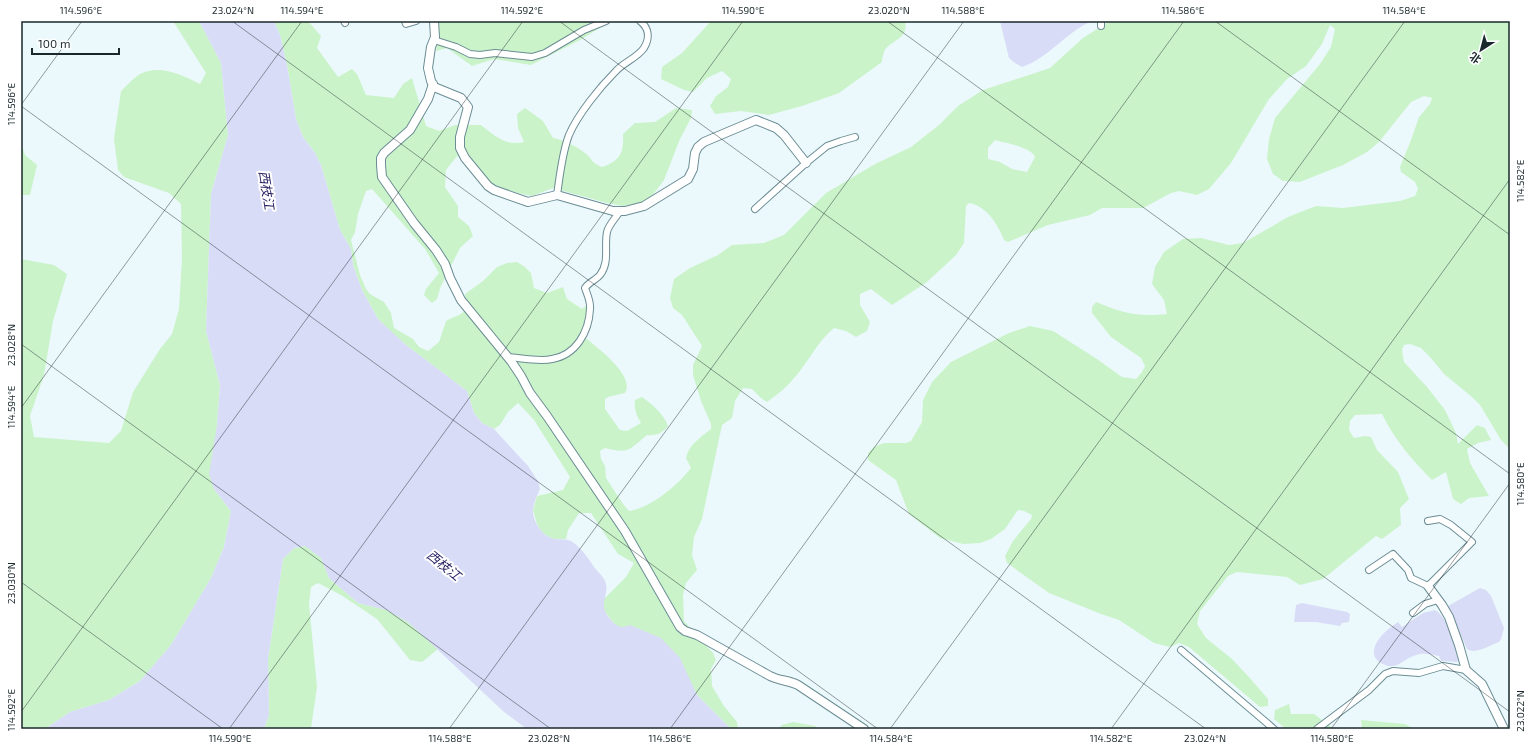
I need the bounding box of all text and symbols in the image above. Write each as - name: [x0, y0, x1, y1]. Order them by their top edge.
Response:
- text: 114.596°E: [60, 4, 103, 16]
- text: 23.024°N: [212, 4, 254, 16]
- text: 114.594°E: [281, 4, 324, 16]
- text: 114.592°E: [501, 4, 544, 16]
- text: 114.590°E: [722, 4, 765, 16]
- text: 23.020°N: [868, 4, 910, 16]
- text: 114.588°E: [941, 4, 985, 16]
- text: 114.586°E: [1162, 4, 1205, 16]
- text: 114.584°E: [1382, 4, 1426, 16]
- scale bar: [32, 30, 119, 56]
- north arrow: [1461, 30, 1501, 70]
- text: 100 m: [38, 36, 70, 50]
- text: 北: [1467, 50, 1483, 67]
- text: 114.596°E: [5, 82, 17, 125]
- text: 114.582°E: [1514, 159, 1526, 202]
- water label: 西枝江: [256, 169, 278, 212]
- text: 23.028°N: [5, 324, 17, 366]
- text: 114.594°E: [5, 385, 17, 428]
- text: 114.580°E: [1514, 462, 1526, 506]
- water label: 西枝江: [424, 547, 466, 585]
- text: 23.030°N: [5, 562, 17, 604]
- text: 114.592°E: [5, 688, 17, 731]
- text: 23.022°N: [1514, 690, 1526, 732]
- text: 114.590°E: [209, 732, 252, 744]
- text: 114.588°E: [428, 732, 472, 744]
- text: 23.028°N: [528, 732, 570, 744]
- text: 114.586°E: [649, 732, 692, 744]
- text: 114.584°E: [869, 732, 913, 744]
- text: 114.582°E: [1090, 732, 1133, 744]
- text: 23.024°N: [1184, 732, 1226, 744]
- text: 114.580°E: [1310, 732, 1354, 744]

